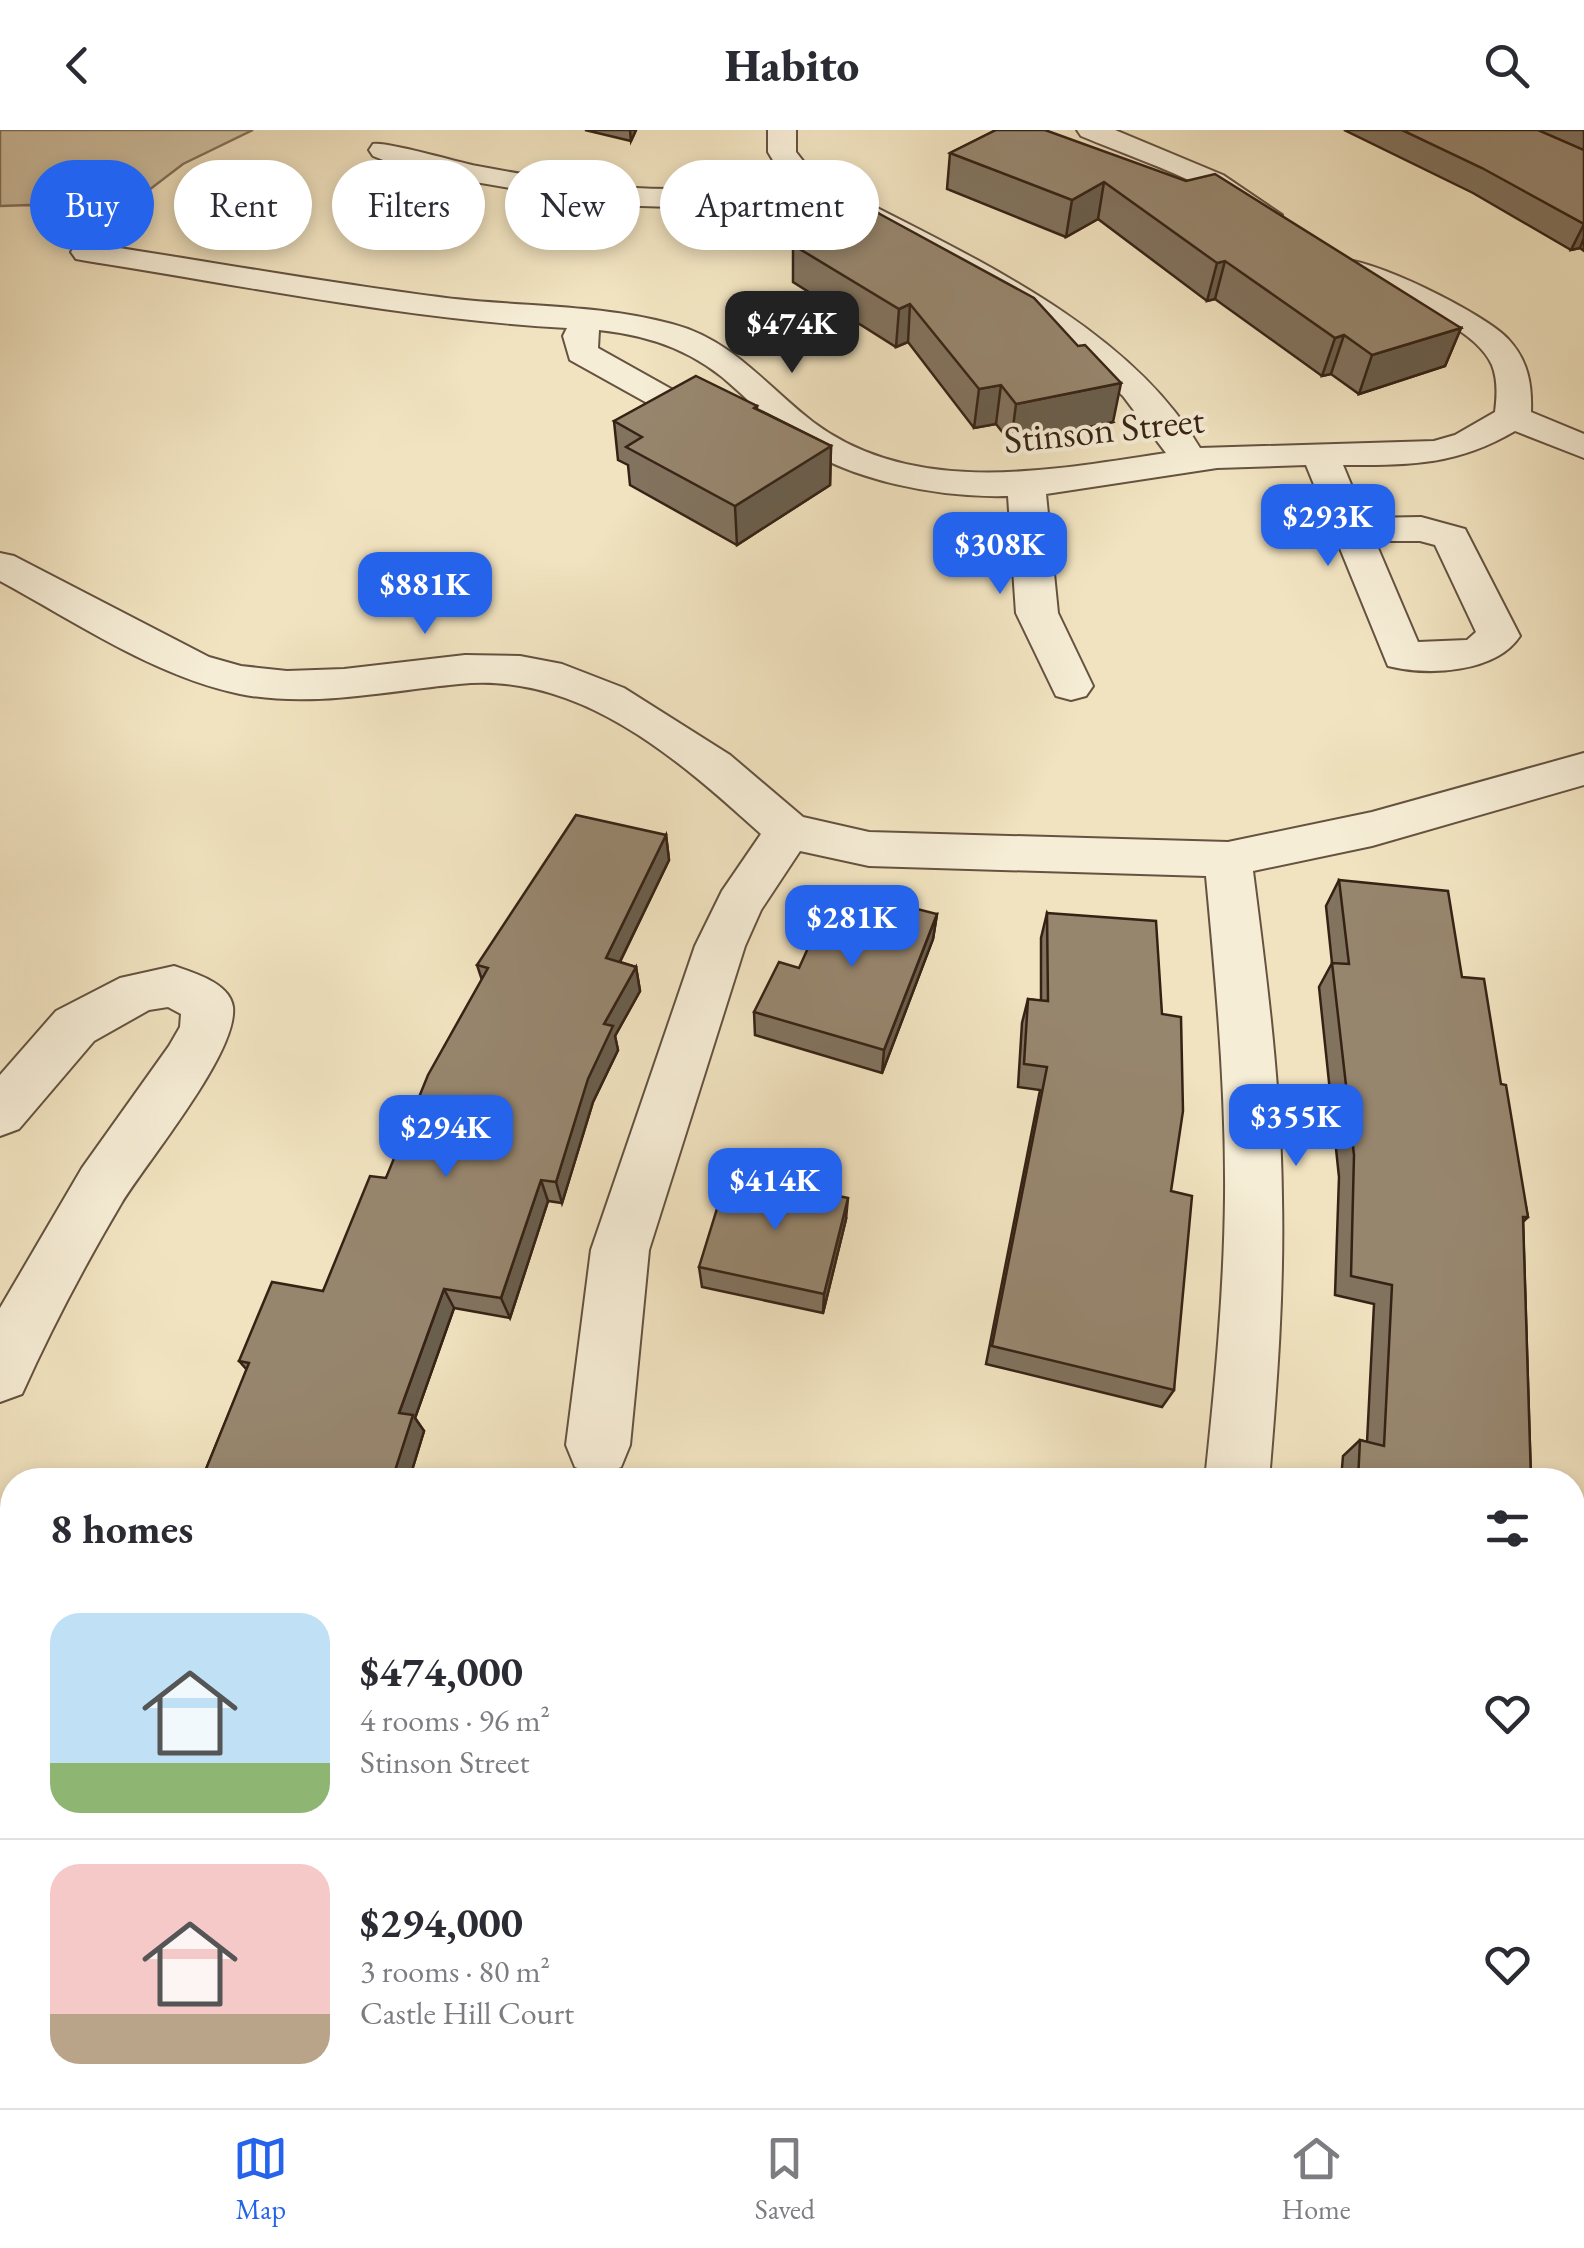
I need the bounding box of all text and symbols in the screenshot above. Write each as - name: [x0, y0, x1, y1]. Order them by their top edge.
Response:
- text: Habito: [725, 36, 859, 94]
- icon: back: [50, 38, 105, 93]
- icon: search: [1479, 38, 1534, 93]
- chip: Buy: [30, 160, 154, 250]
- chip: Rent: [174, 160, 312, 250]
- chip: Filters: [332, 160, 485, 250]
- chip: New: [505, 160, 640, 250]
- chip: Apartment: [660, 160, 879, 250]
- pin: $474K: [722, 291, 862, 376]
- text: $474K: [747, 302, 837, 344]
- street label: Stinson Street: [1001, 394, 1207, 464]
- pin: $293K: [1258, 484, 1398, 569]
- text: $293K: [1283, 495, 1373, 537]
- pin: $308K: [930, 512, 1070, 597]
- text: $308K: [955, 523, 1045, 565]
- pin: $881K: [355, 552, 495, 637]
- text: $881K: [380, 563, 470, 605]
- pin: $281K: [782, 885, 922, 970]
- text: $281K: [807, 896, 897, 938]
- pin: $355K: [1226, 1084, 1366, 1169]
- pin: $294K: [376, 1095, 516, 1180]
- text: $355K: [1251, 1095, 1341, 1137]
- text: $294K: [401, 1106, 491, 1148]
- pin: $414K: [705, 1148, 845, 1233]
- text: $414K: [730, 1159, 820, 1201]
- text: 8 homes: [50, 1501, 193, 1556]
- icon: filters: [1480, 1501, 1535, 1556]
- text: $474,000: [360, 1644, 523, 1699]
- icon: home: [130, 1653, 250, 1773]
- icon: heart: [1480, 1686, 1535, 1741]
- text: 4 rooms · 96 m²: [360, 1699, 550, 1741]
- text: Stinson Street: [360, 1741, 529, 1783]
- text: $294,000: [360, 1895, 523, 1950]
- icon: home: [130, 1904, 250, 2024]
- icon: heart: [1480, 1937, 1535, 1992]
- text: 3 rooms · 80 m²: [360, 1950, 550, 1992]
- text: Castle Hill Court: [360, 1992, 574, 2034]
- tab: Map: [233, 2131, 288, 2227]
- tab: Saved: [755, 2131, 815, 2227]
- tab: Home: [1281, 2131, 1351, 2227]

